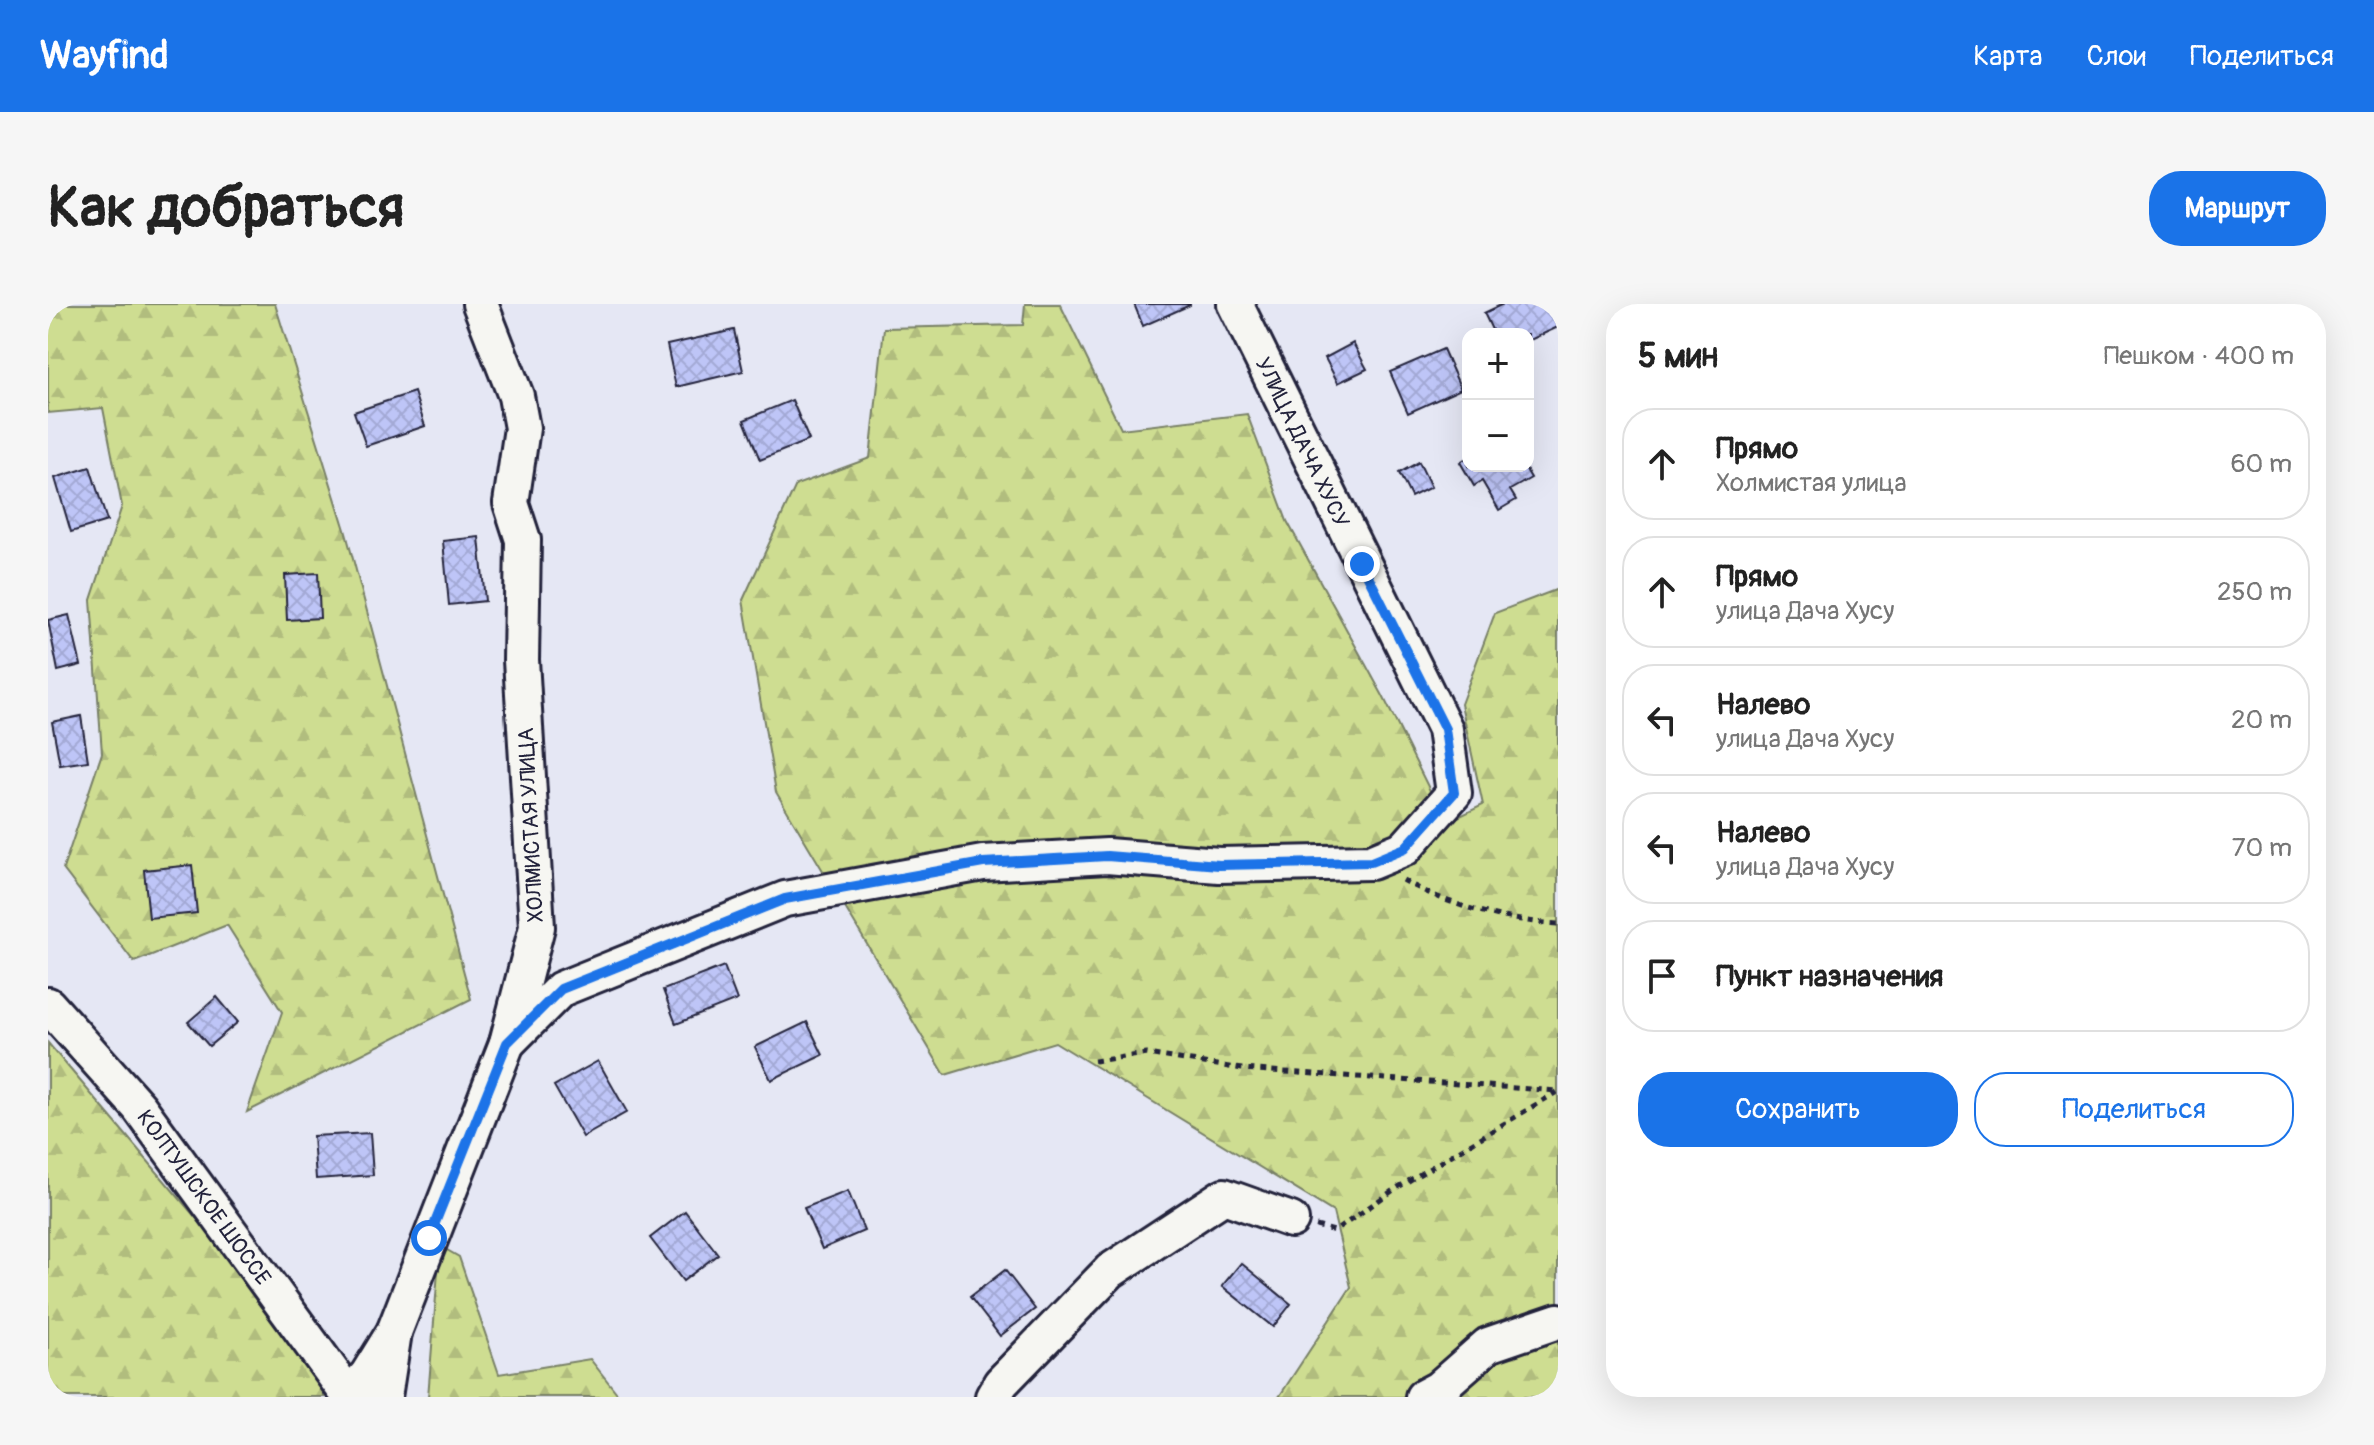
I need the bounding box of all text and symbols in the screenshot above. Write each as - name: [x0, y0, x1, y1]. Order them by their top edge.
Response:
- text: Wayfind: [40, 32, 169, 80]
- text: Карта: [1973, 39, 2043, 74]
- text: Слои: [2087, 39, 2146, 74]
- text: Поделиться: [2190, 39, 2334, 74]
- button: Маршрут: [2149, 171, 2326, 246]
- text: Как добраться: [48, 174, 404, 243]
- map controls: [1462, 328, 1534, 472]
- button: +: [1462, 328, 1534, 400]
- text: 5 мин: [1638, 335, 1718, 378]
- text: Пешком · 400 m: [2104, 340, 2294, 372]
- street label: УЛИЦА ДАЧА ХУСУ: [1249, 353, 1355, 532]
- button: −: [1462, 400, 1534, 472]
- text: Прямо: [1716, 430, 1798, 467]
- icon: ahead: [1640, 442, 1684, 486]
- text: 60 m: [2230, 448, 2292, 480]
- text: Холмистая улица: [1716, 467, 1907, 499]
- route end: [1344, 546, 1380, 582]
- text: Прямо: [1716, 558, 1798, 595]
- icon: ahead: [1640, 570, 1684, 614]
- text: 250 m: [2217, 576, 2292, 608]
- text: улица Дача Хусу: [1716, 595, 1894, 627]
- text: Налево: [1716, 686, 1810, 723]
- icon: left: [1640, 698, 1684, 742]
- text: 20 m: [2231, 704, 2292, 736]
- text: улица Дача Хусу: [1716, 723, 1894, 755]
- street label: ХОЛМИСТАЯ УЛИЦА: [512, 727, 550, 923]
- text: Налево: [1716, 814, 1810, 851]
- icon: left: [1640, 826, 1684, 870]
- text: 70 m: [2232, 832, 2292, 864]
- text: улица Дача Хусу: [1716, 851, 1894, 883]
- icon: arrive: [1640, 954, 1684, 998]
- text: Пункт назначения: [1716, 958, 1943, 995]
- button: Сохранить: [1638, 1072, 1958, 1147]
- button: Поделиться: [1974, 1072, 2294, 1147]
- street label: КОЛТУШСКОЕ ШОССЕ: [130, 1104, 277, 1291]
- route start: [411, 1220, 447, 1256]

